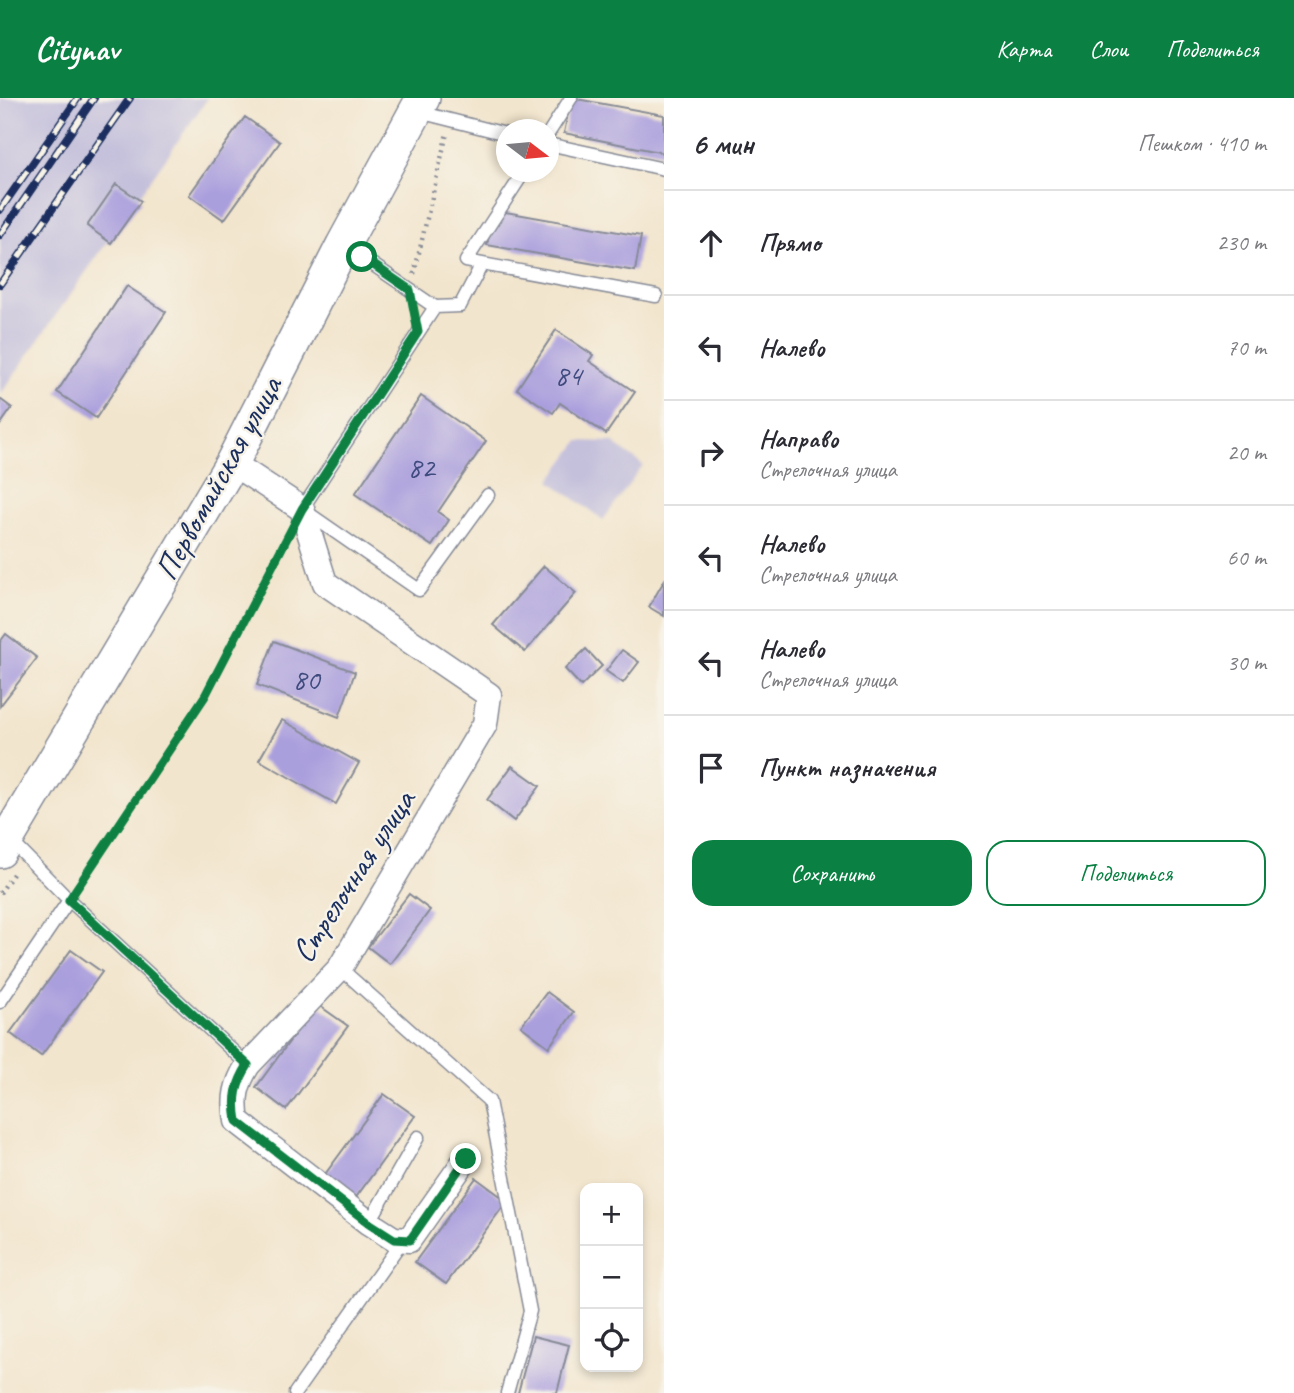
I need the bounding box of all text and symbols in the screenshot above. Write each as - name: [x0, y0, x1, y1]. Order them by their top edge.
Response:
- text: Citynav: [35, 28, 119, 70]
- text: Карта: [997, 34, 1051, 64]
- text: Слои: [1089, 34, 1128, 64]
- text: Поделиться: [1166, 34, 1259, 64]
- north arrow: [496, 119, 559, 182]
- text: 6 мин: [692, 125, 754, 163]
- text: Пешком · 410 m: [1138, 129, 1266, 158]
- icon: ahead: [692, 224, 730, 262]
- text: Прямо: [759, 226, 821, 259]
- text: 230 m: [1217, 228, 1266, 257]
- route start: [346, 241, 377, 272]
- icon: left: [692, 329, 730, 367]
- text: Налево: [759, 331, 825, 364]
- text: 70 m: [1227, 333, 1266, 362]
- house number: 84: [555, 356, 584, 394]
- street label: Первомайская улица: [145, 367, 292, 587]
- text: Направо: [759, 422, 838, 455]
- icon: right: [692, 434, 730, 472]
- text: 20 m: [1227, 438, 1266, 467]
- house number: 82: [408, 448, 437, 486]
- text: Стрелочная улица: [759, 455, 897, 484]
- text: Налево: [759, 527, 825, 560]
- icon: left: [692, 539, 730, 577]
- text: 60 m: [1227, 543, 1266, 572]
- text: Стрелочная улица: [759, 560, 897, 589]
- text: Налево: [759, 632, 825, 665]
- icon: left: [692, 644, 730, 682]
- text: 30 m: [1227, 648, 1266, 677]
- house number: 80: [293, 660, 322, 698]
- text: Стрелочная улица: [759, 665, 897, 694]
- icon: arrive: [692, 749, 730, 787]
- text: Пункт назначения: [759, 751, 935, 784]
- street label: Стрелочная улица: [282, 780, 426, 970]
- button: Сохранить: [692, 840, 972, 906]
- button: Поделиться: [986, 840, 1266, 906]
- route end: [450, 1143, 481, 1174]
- map controls: [580, 1183, 643, 1372]
- button: +: [580, 1183, 643, 1246]
- button: −: [580, 1246, 643, 1309]
- button: locate: [580, 1309, 643, 1372]

